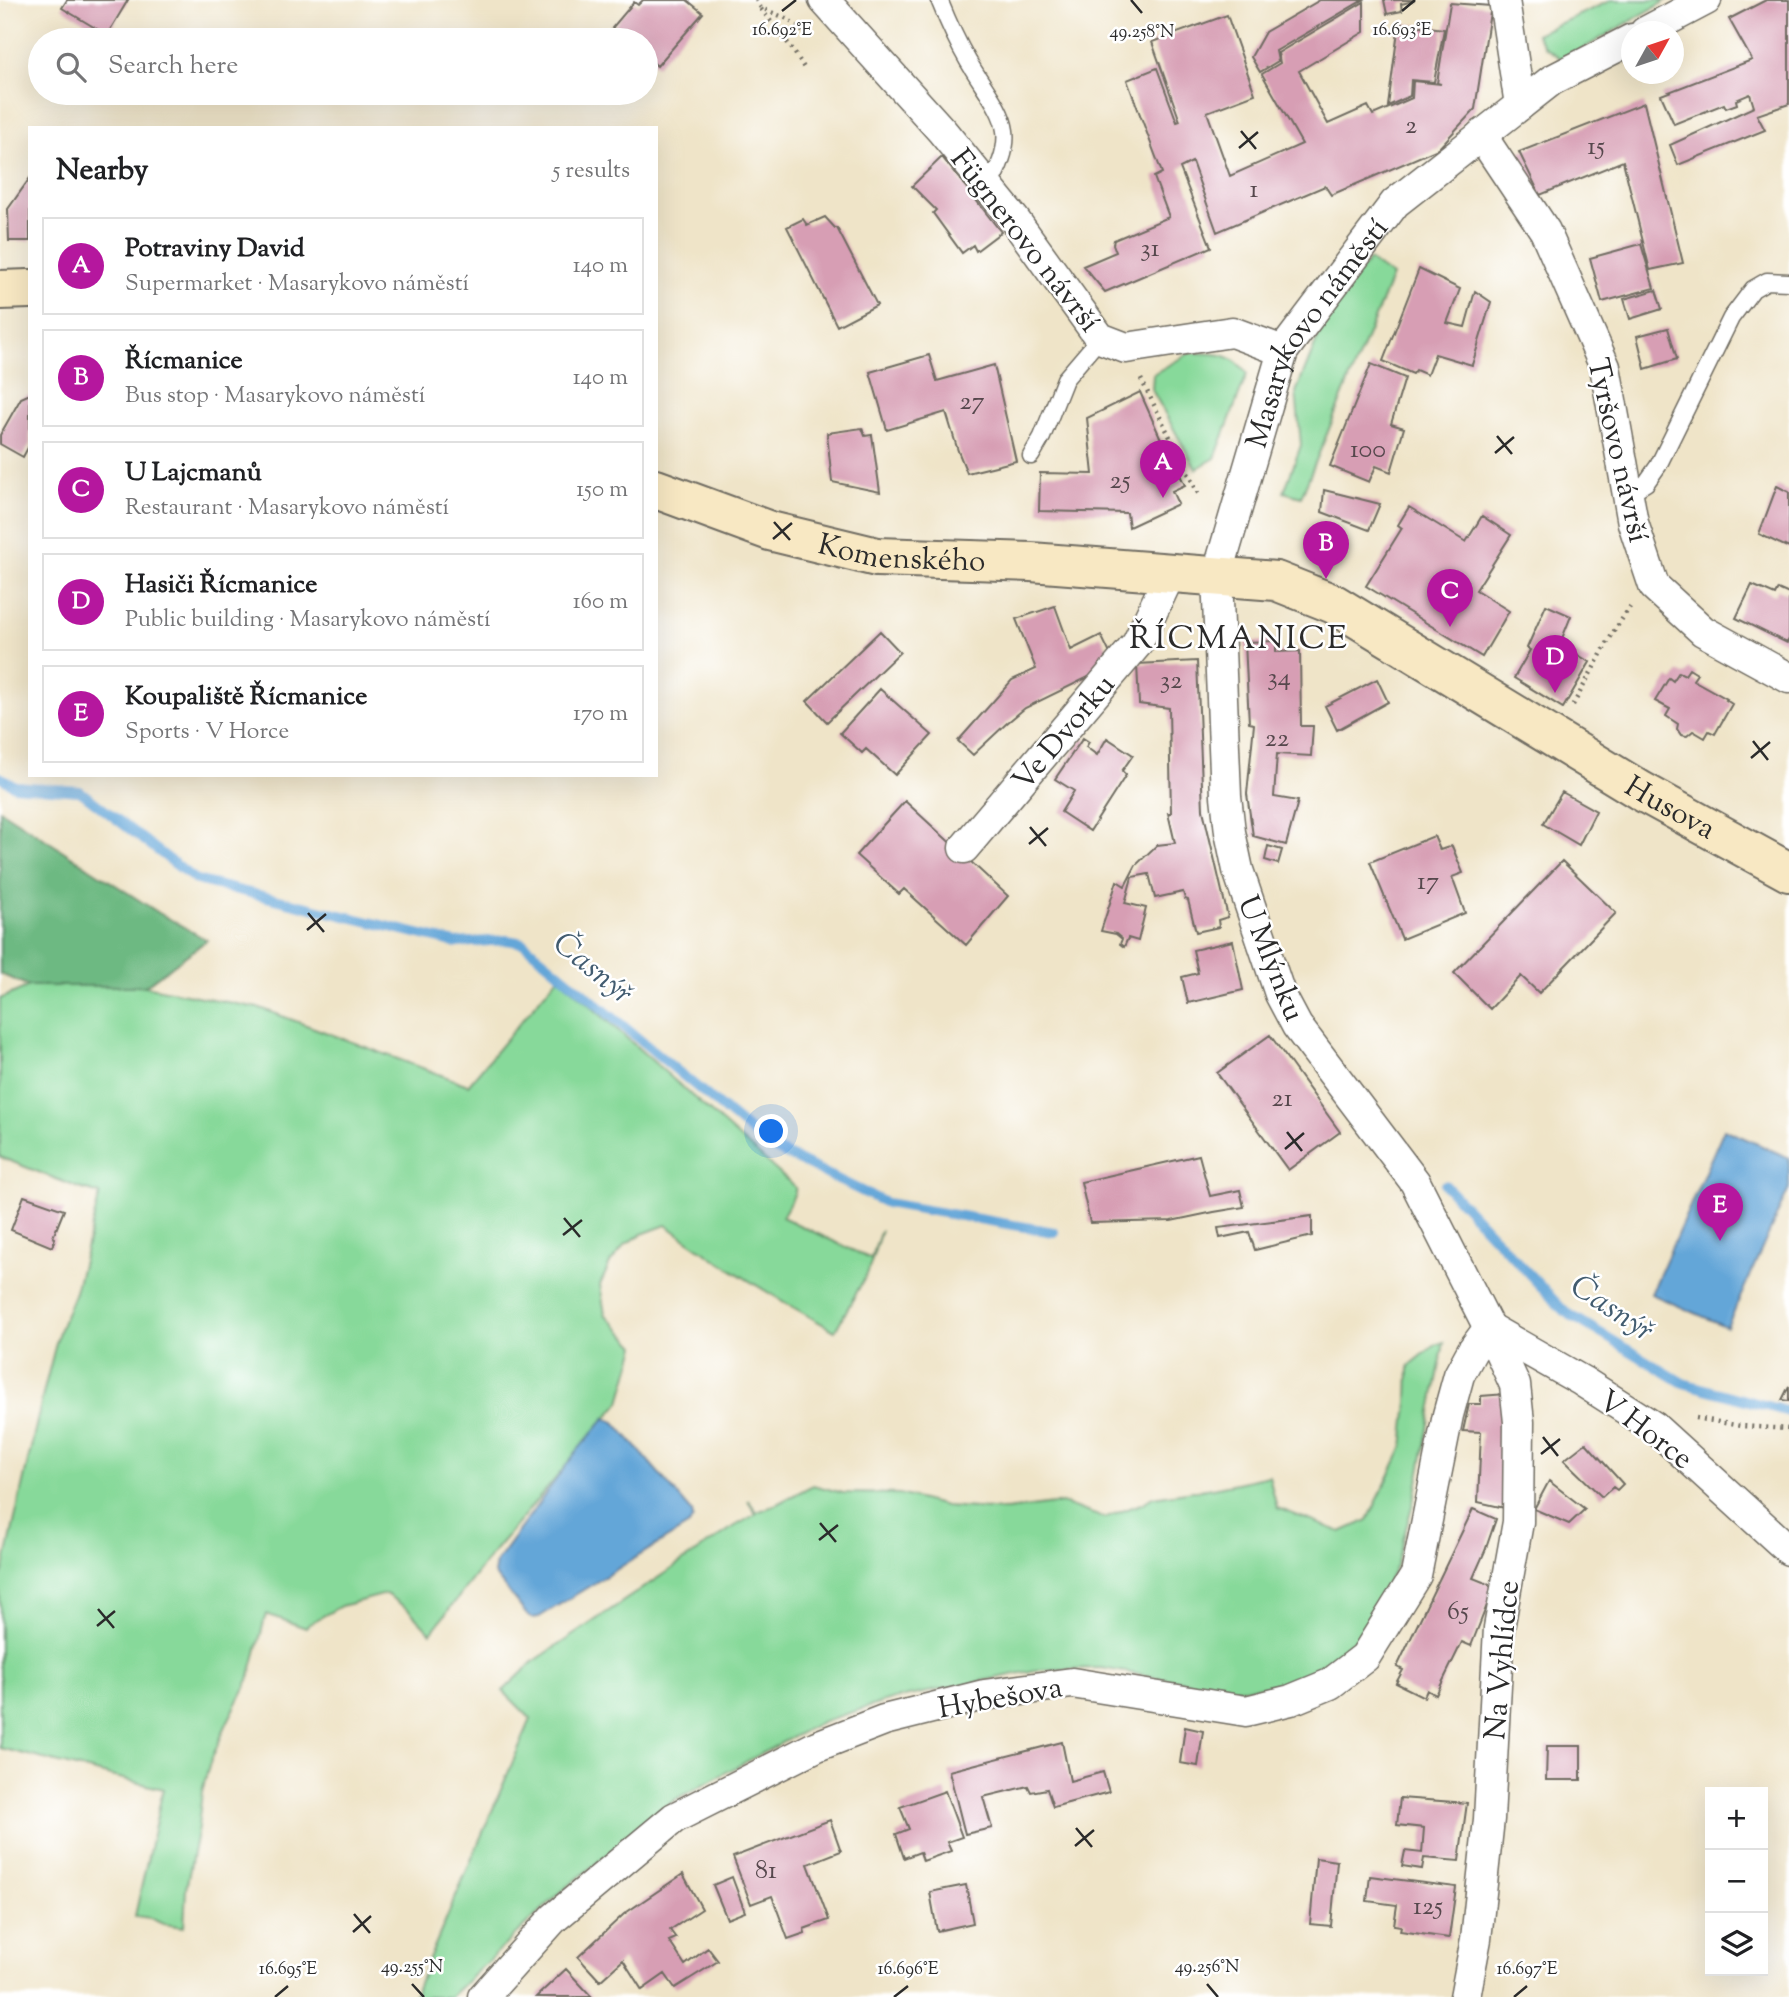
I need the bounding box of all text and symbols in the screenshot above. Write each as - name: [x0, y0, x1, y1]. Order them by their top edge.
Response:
- text: 16.692°E: [752, 18, 812, 44]
- text: 16.693°E: [1372, 18, 1432, 44]
- text: 49.258°N: [1110, 20, 1174, 46]
- north arrow: [1621, 21, 1684, 84]
- search box: [28, 28, 658, 105]
- icon: search: [52, 48, 90, 86]
- text: Search here: [108, 48, 238, 85]
- house number: 2: [1405, 108, 1417, 145]
- house number: 15: [1587, 129, 1605, 166]
- street label: Fügnerovo návrší: [939, 141, 1109, 342]
- text: Nearby: [56, 150, 148, 193]
- text: 5 results: [553, 155, 630, 188]
- house number: 1: [1250, 172, 1259, 209]
- street label: Masarykovo náměstí: [1237, 210, 1400, 454]
- text: Potraviny David: [125, 231, 305, 268]
- house number: 31: [1140, 231, 1160, 268]
- text: A: [72, 250, 90, 283]
- text: 140 m: [573, 250, 628, 283]
- text: Supermarket · Masarykovo náměstí: [125, 268, 469, 301]
- text: Řícmanice: [125, 343, 243, 380]
- street label: Tyršovo návrší: [1574, 354, 1659, 547]
- text: B: [74, 362, 88, 395]
- text: 140 m: [573, 362, 628, 395]
- text: Bus stop · Masarykovo náměstí: [125, 380, 425, 413]
- house number: 27: [959, 384, 985, 421]
- house number: 100: [1350, 432, 1386, 469]
- pin: A: [1140, 440, 1186, 498]
- text: U Lajcmanů: [125, 455, 262, 492]
- house number: 25: [1109, 463, 1131, 500]
- text: C: [72, 474, 90, 507]
- text: 150 m: [576, 474, 628, 507]
- text: Restaurant · Masarykovo náměstí: [125, 492, 449, 525]
- pin: B: [1303, 521, 1349, 579]
- street label: Komenského: [813, 524, 986, 585]
- text: Hasiči Řícmanice: [125, 567, 317, 604]
- pin: C: [1427, 569, 1473, 627]
- text: D: [72, 586, 90, 619]
- text: 160 m: [573, 586, 628, 619]
- text: Public building · Masarykovo náměstí: [125, 604, 491, 637]
- district label: ŘÍCMANICE: [1129, 616, 1349, 664]
- pin: D: [1532, 635, 1578, 693]
- house number: 34: [1267, 660, 1291, 697]
- house number: 32: [1160, 663, 1182, 700]
- street label: Ve Dvorku: [1003, 666, 1127, 801]
- text: Koupaliště Řícmanice: [125, 679, 367, 716]
- text: E: [74, 698, 88, 731]
- text: 170 m: [573, 698, 628, 731]
- text: Sports · V Horce: [125, 716, 289, 749]
- house number: 22: [1265, 721, 1289, 758]
- street label: Husova: [1616, 767, 1723, 852]
- house number: 17: [1417, 864, 1439, 901]
- street label: U Mlýnku: [1225, 890, 1314, 1028]
- water label: Časnýř: [542, 922, 642, 1017]
- house number: 21: [1271, 1081, 1293, 1118]
- your location: [754, 1114, 788, 1148]
- pin: E: [1697, 1183, 1743, 1241]
- water label: Časnýř: [1560, 1265, 1662, 1354]
- street label: V Horce: [1588, 1381, 1701, 1481]
- street label: Na Vyhlídce: [1475, 1579, 1532, 1742]
- house number: 65: [1447, 1594, 1469, 1631]
- street label: Hybešova: [935, 1667, 1066, 1732]
- map controls: [1705, 1787, 1768, 1976]
- button: +: [1705, 1787, 1768, 1850]
- button: −: [1705, 1850, 1768, 1913]
- house number: 81: [755, 1853, 777, 1890]
- house number: 125: [1413, 1889, 1443, 1926]
- button: layers: [1705, 1913, 1768, 1976]
- text: 49.255°N: [381, 1955, 443, 1981]
- text: 49.256°N: [1175, 1955, 1239, 1981]
- text: 16.695°E: [259, 1957, 317, 1983]
- text: 16.696°E: [877, 1957, 939, 1983]
- text: 16.697°E: [1496, 1957, 1558, 1983]

